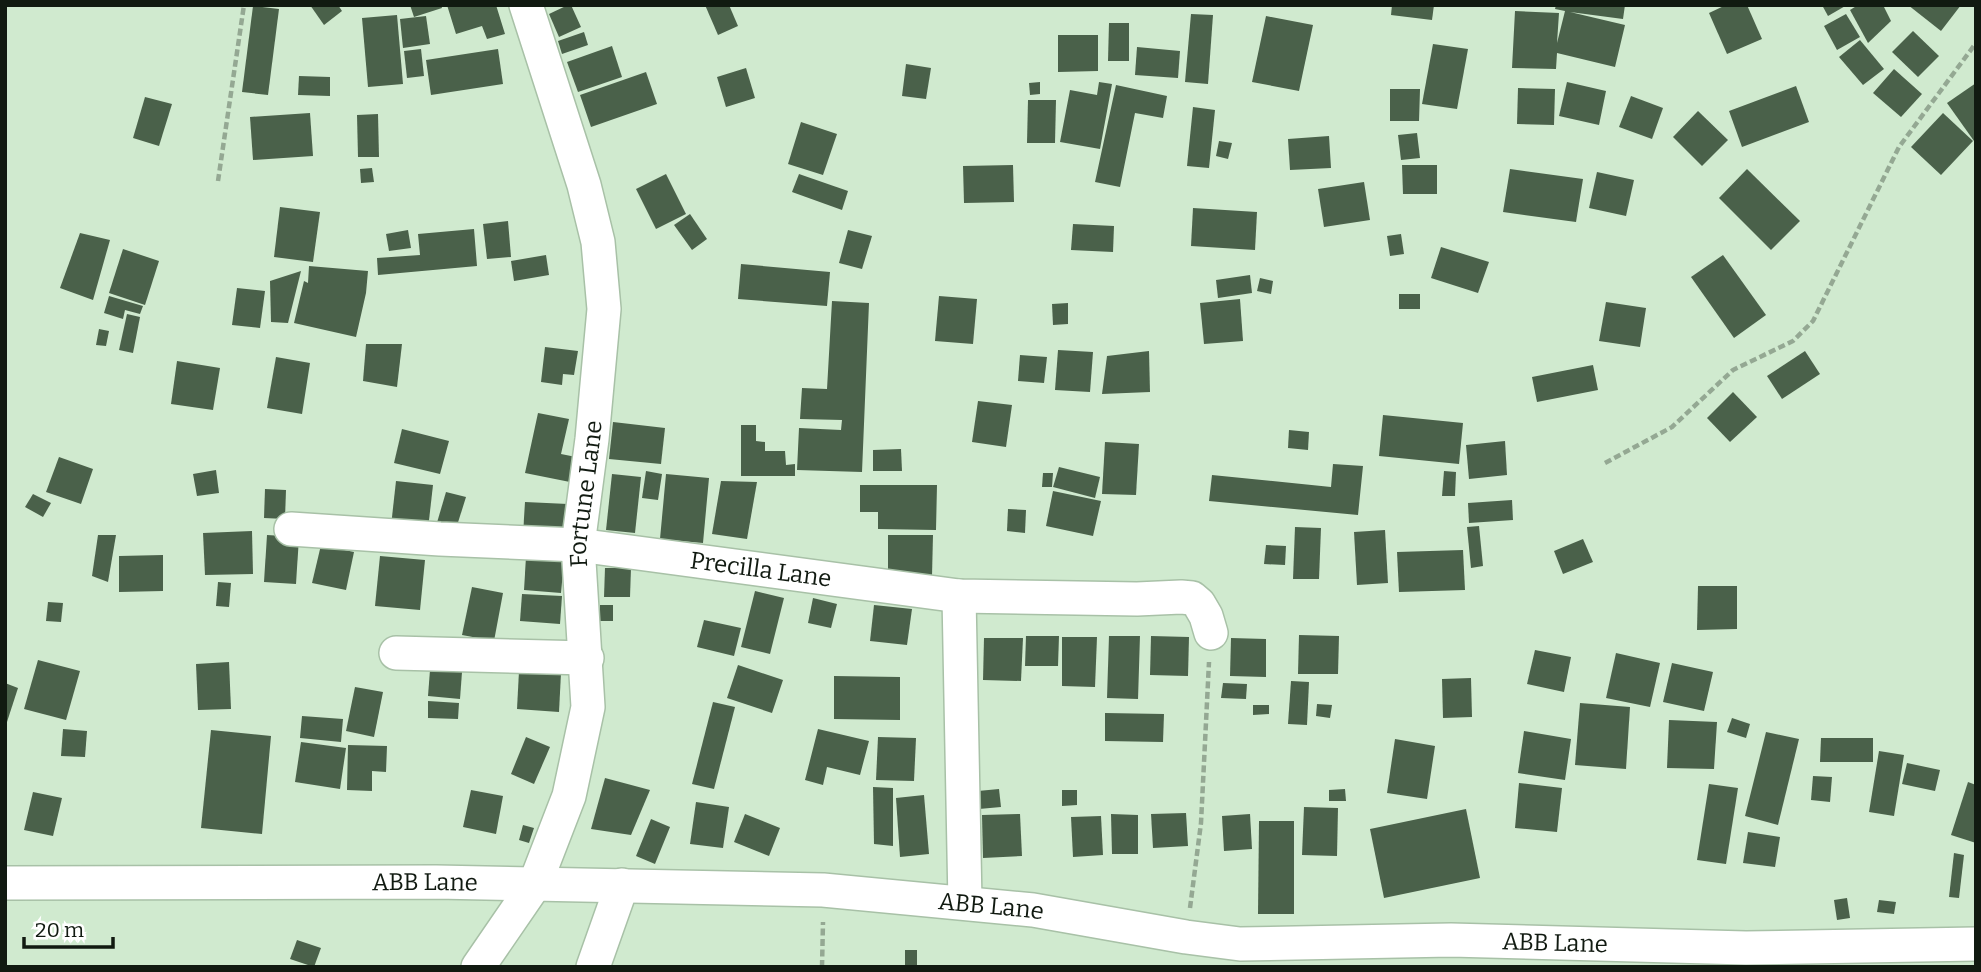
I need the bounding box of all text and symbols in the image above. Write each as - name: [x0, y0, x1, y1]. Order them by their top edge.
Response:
- street label: Fortune Lane: [564, 419, 608, 568]
- street label: Precilla Lane: [689, 546, 833, 593]
- street label: ABB Lane: [372, 868, 478, 897]
- street label: ABB Lane: [937, 887, 1046, 926]
- scale bar: [24, 906, 114, 950]
- text: 20 m: [35, 917, 84, 943]
- street label: ABB Lane: [1502, 927, 1608, 958]

